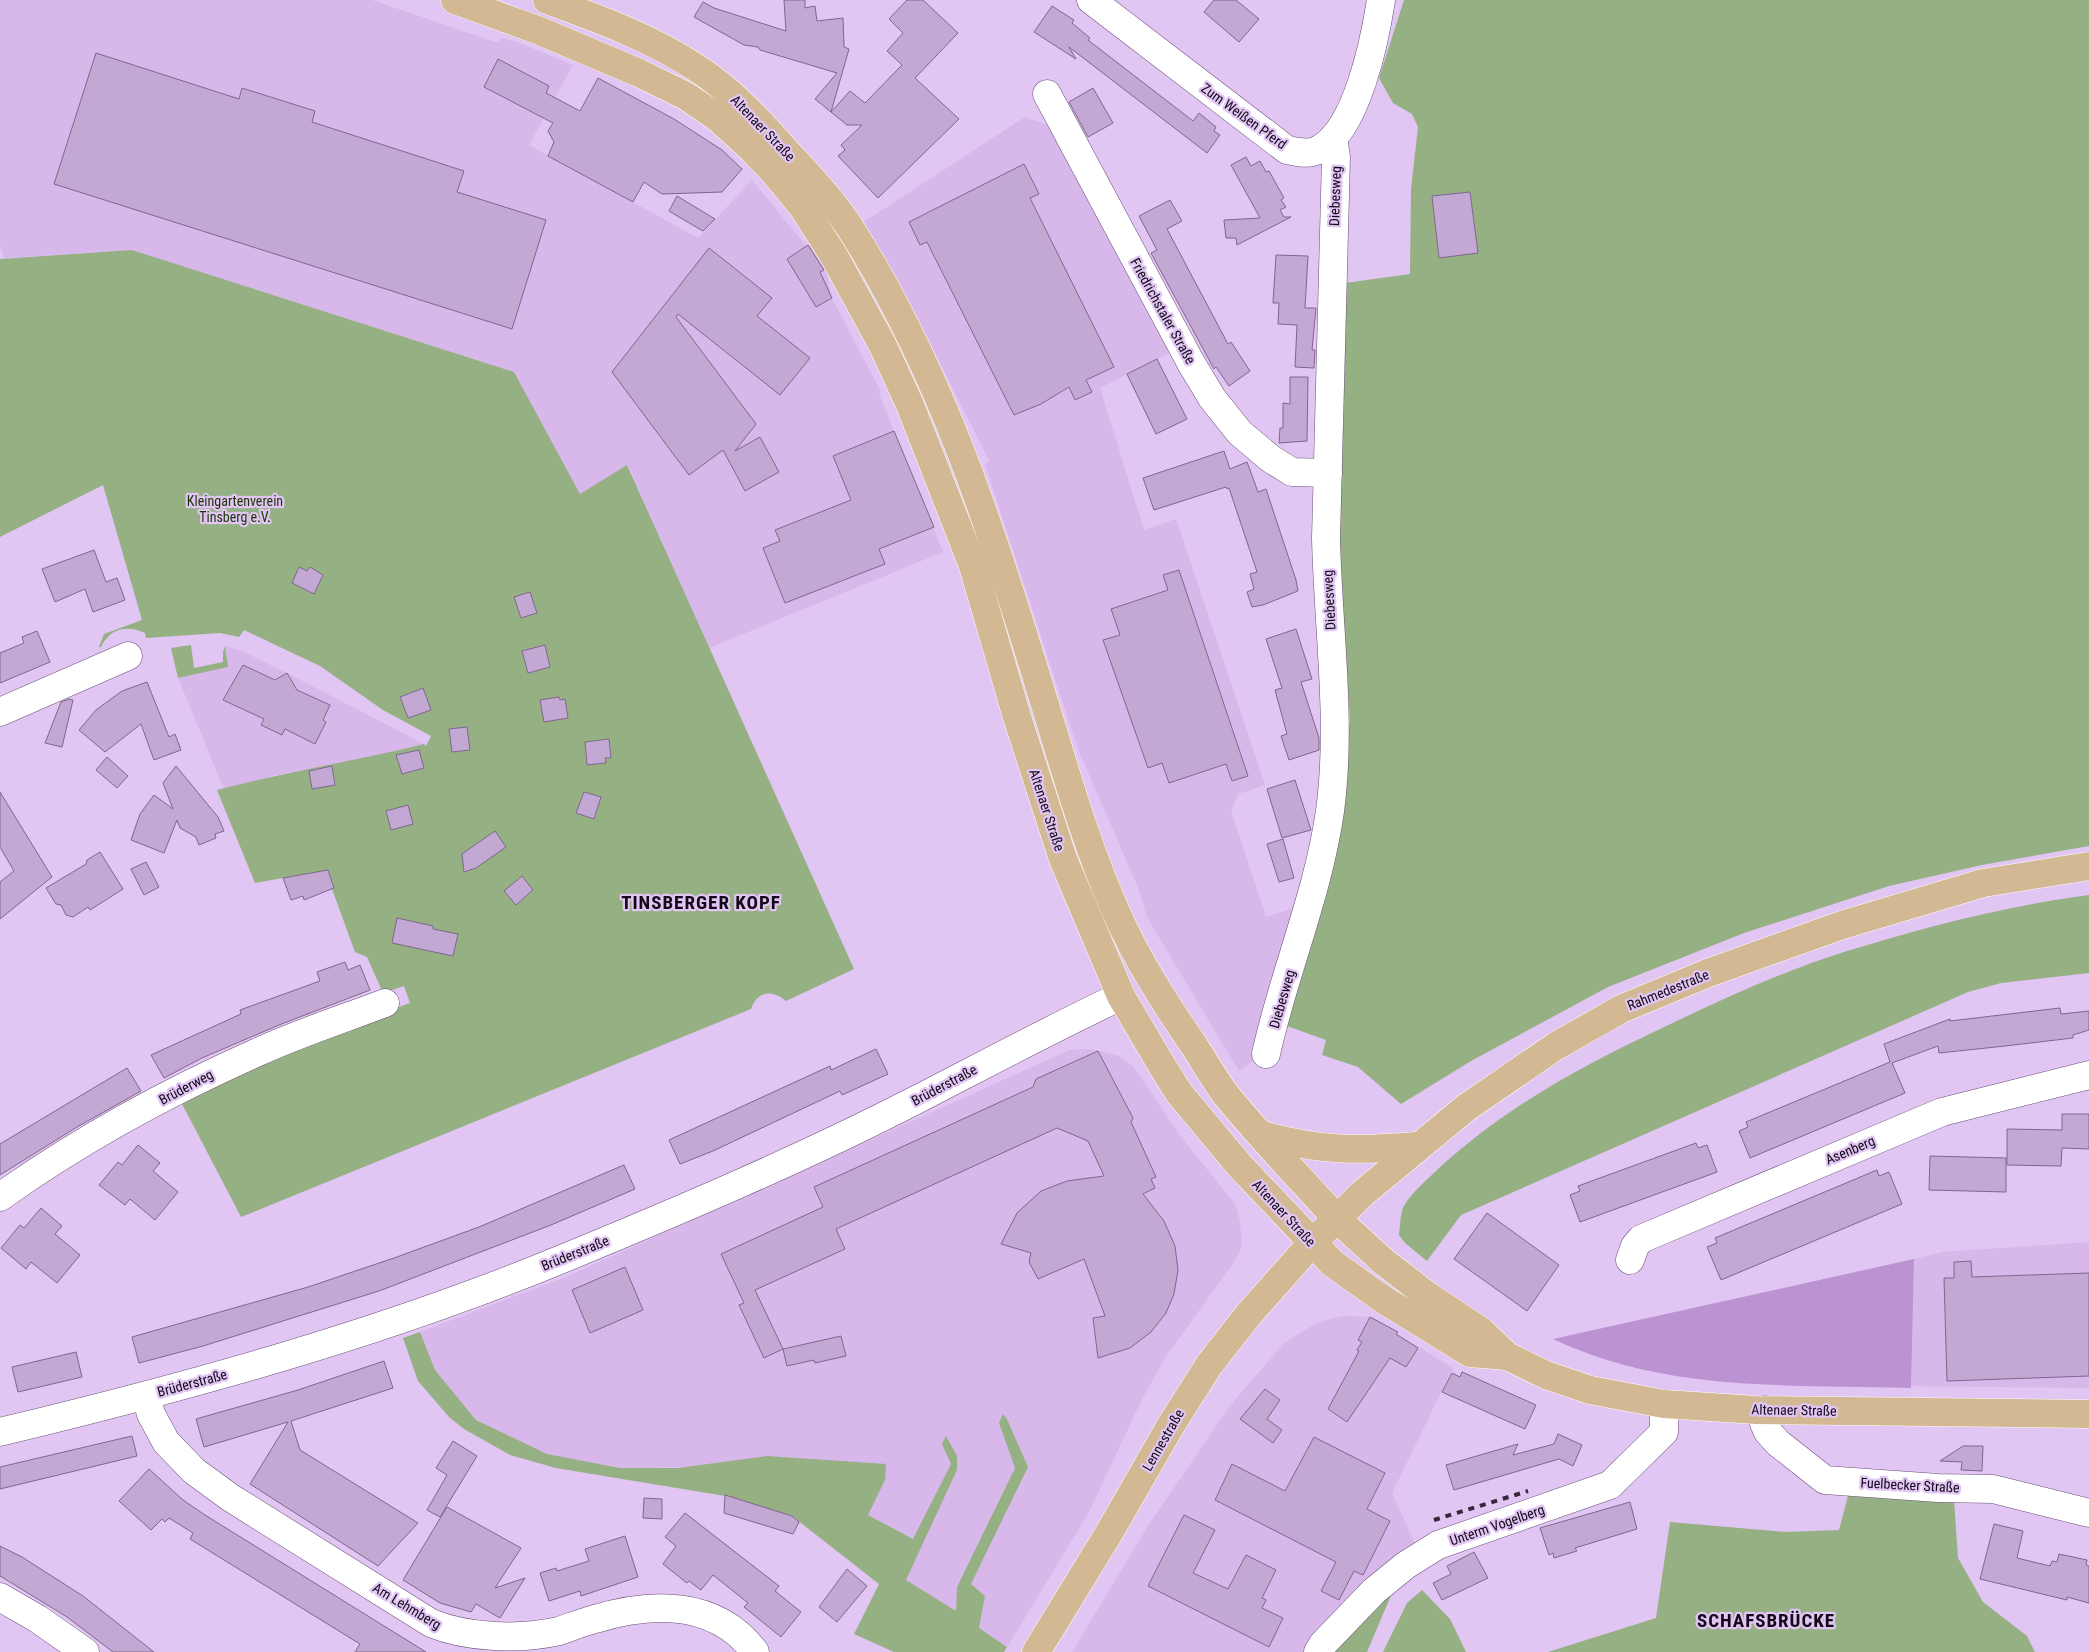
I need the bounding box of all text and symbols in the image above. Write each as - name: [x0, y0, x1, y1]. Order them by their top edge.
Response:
- street label: Zum Weißen Pferd: [1198, 80, 1290, 152]
- street label: Altenaer Straße: [728, 92, 799, 165]
- street label: Diebesweg: [1326, 166, 1344, 226]
- street label: Friedrichstaler Straße: [1127, 255, 1199, 367]
- park label: Kleingartenverein Tinsberg e.V.: [187, 493, 283, 525]
- street label: Diebesweg: [1319, 570, 1339, 630]
- street label: Altenaer Straße: [1026, 767, 1068, 854]
- district label: TINSBERGER KOPF: [621, 891, 781, 914]
- street label: Rahmedestraße: [1625, 966, 1712, 1014]
- street label: Diebesweg: [1266, 968, 1298, 1030]
- street label: Brüderstraße: [909, 1061, 980, 1109]
- street label: Brüderweg: [156, 1066, 216, 1108]
- street label: Asenberg: [1823, 1132, 1877, 1168]
- street label: Altenaer Straße: [1249, 1176, 1319, 1250]
- street label: Brüderstraße: [539, 1232, 612, 1274]
- street label: Brüderstraße: [155, 1366, 229, 1400]
- street label: Altenaer Straße: [1751, 1401, 1837, 1419]
- street label: Lennestraße: [1139, 1406, 1187, 1474]
- street label: Fuelbecker Straße: [1860, 1474, 1960, 1496]
- street label: Unterm Vogelberg: [1448, 1501, 1546, 1549]
- street label: Am Lehmberg: [370, 1579, 444, 1633]
- district label: SCHAFSBRÜCKE: [1697, 1609, 1835, 1632]

